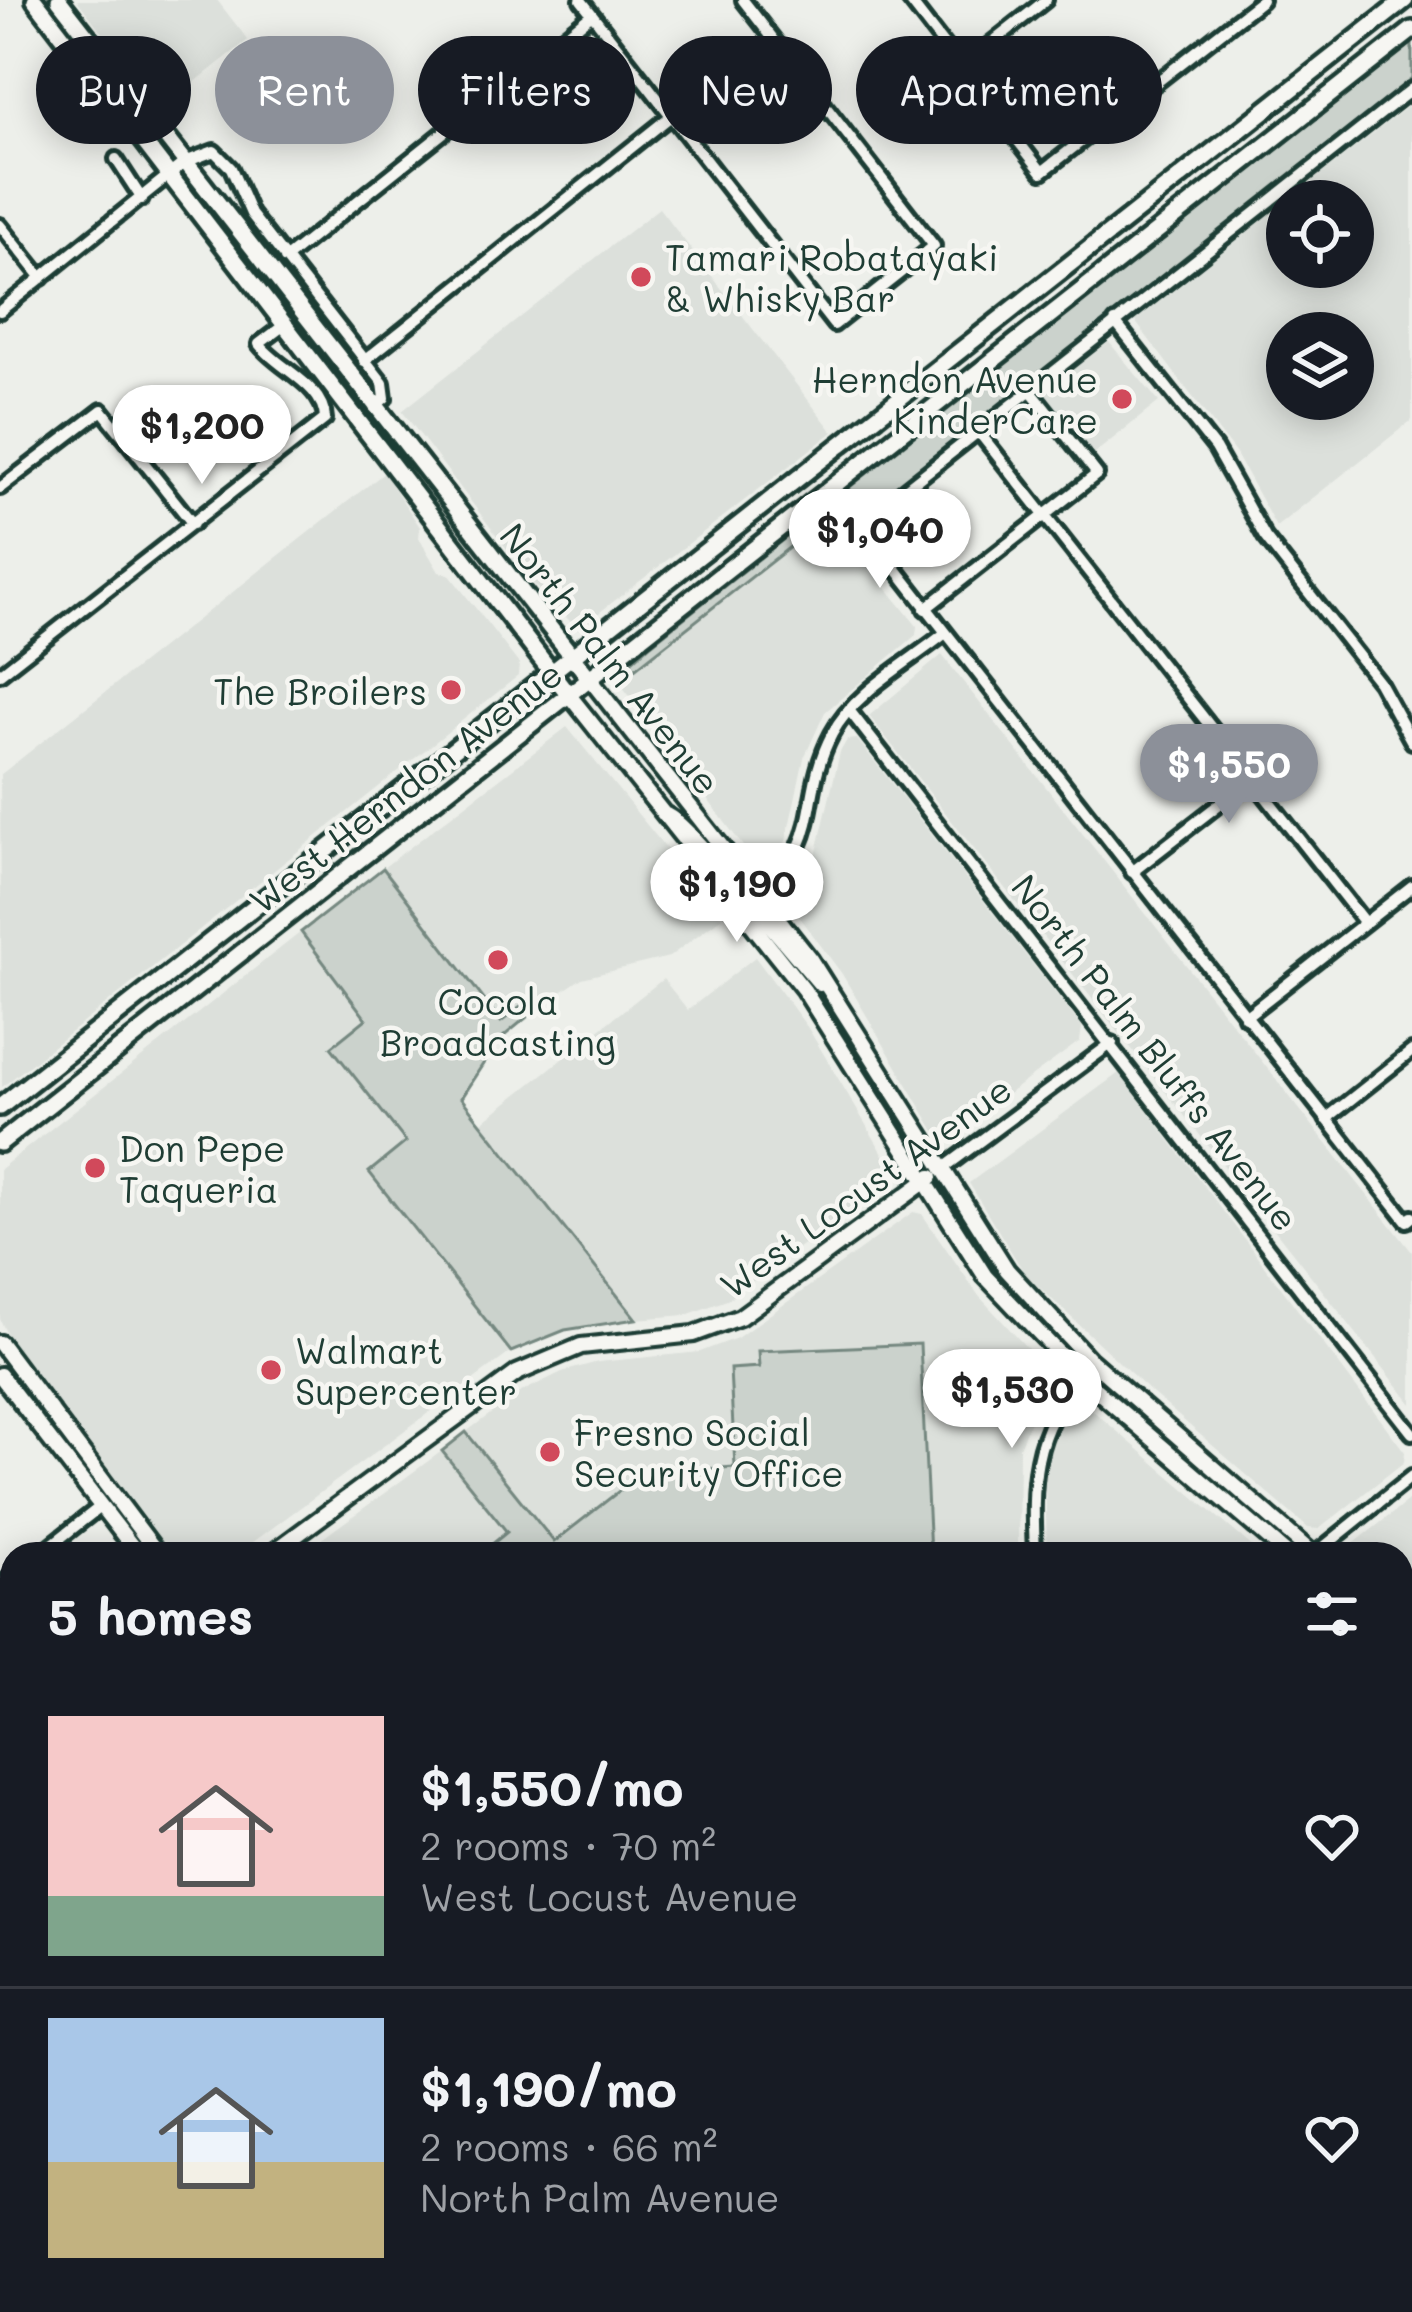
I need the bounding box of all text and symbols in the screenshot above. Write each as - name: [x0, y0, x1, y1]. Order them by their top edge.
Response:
- chip: Buy: [36, 36, 191, 144]
- chip: Rent: [215, 36, 394, 144]
- chip: Filters: [418, 36, 635, 144]
- chip: New: [659, 36, 832, 144]
- chip: Apartment: [856, 36, 1162, 144]
- map controls: [1266, 180, 1374, 420]
- button: locate: [1266, 180, 1374, 288]
- place label: Tamari Robatayaki & Whisky Bar: [665, 233, 999, 322]
- marker: Tamari Robatayaki & Whisky Bar: [628, 264, 654, 290]
- button: layers: [1266, 312, 1374, 420]
- place label: Herndon Avenue KinderCare: [812, 355, 1098, 443]
- pin: $1,200: [104, 385, 300, 487]
- marker: Herndon Avenue KinderCare: [1109, 386, 1135, 412]
- text: $1,200: [139, 398, 265, 449]
- pin: $1,040: [782, 489, 978, 591]
- text: $1,040: [816, 502, 944, 553]
- street label: North Palm Avenue: [490, 513, 732, 803]
- street label: West Herndon Avenue: [239, 649, 571, 923]
- place label: The Broilers: [213, 667, 427, 714]
- marker: The Broilers: [438, 677, 464, 703]
- pin: $1,550: [1131, 724, 1327, 826]
- text: $1,550: [1167, 737, 1291, 788]
- pin: $1,190: [639, 843, 835, 945]
- text: $1,190: [677, 856, 797, 907]
- street label: North Palm Bluffs Avenue: [1002, 864, 1310, 1240]
- marker: Cocola Broadcasting: [485, 947, 511, 973]
- place label: Cocola Broadcasting: [380, 977, 616, 1065]
- street label: West Locust Avenue: [710, 1064, 1020, 1308]
- place label: Don Pepe Taqueria: [119, 1124, 285, 1212]
- marker: Don Pepe Taqueria: [82, 1155, 108, 1181]
- place label: Walmart Supercenter: [295, 1326, 517, 1414]
- pin: $1,530: [914, 1349, 1110, 1451]
- marker: Walmart Supercenter: [258, 1357, 284, 1383]
- text: $1,530: [950, 1362, 1074, 1413]
- place label: Fresno Social Security Office: [574, 1408, 844, 1497]
- marker: Fresno Social Security Office: [537, 1439, 563, 1465]
- text: 5 homes: [48, 1581, 253, 1648]
- icon: filters: [1299, 1581, 1365, 1647]
- text: $1,550/mo: [420, 1752, 683, 1819]
- icon: home: [144, 1764, 288, 1908]
- icon: heart: [1299, 1803, 1365, 1869]
- text: 2 rooms · 70 m²: [420, 1819, 716, 1870]
- text: West Locust Avenue: [420, 1870, 798, 1921]
- text: $1,190/mo: [420, 2053, 677, 2120]
- icon: home: [144, 2066, 288, 2210]
- icon: heart: [1299, 2105, 1365, 2171]
- text: 2 rooms · 66 m²: [420, 2120, 717, 2171]
- text: North Palm Avenue: [420, 2171, 780, 2222]

